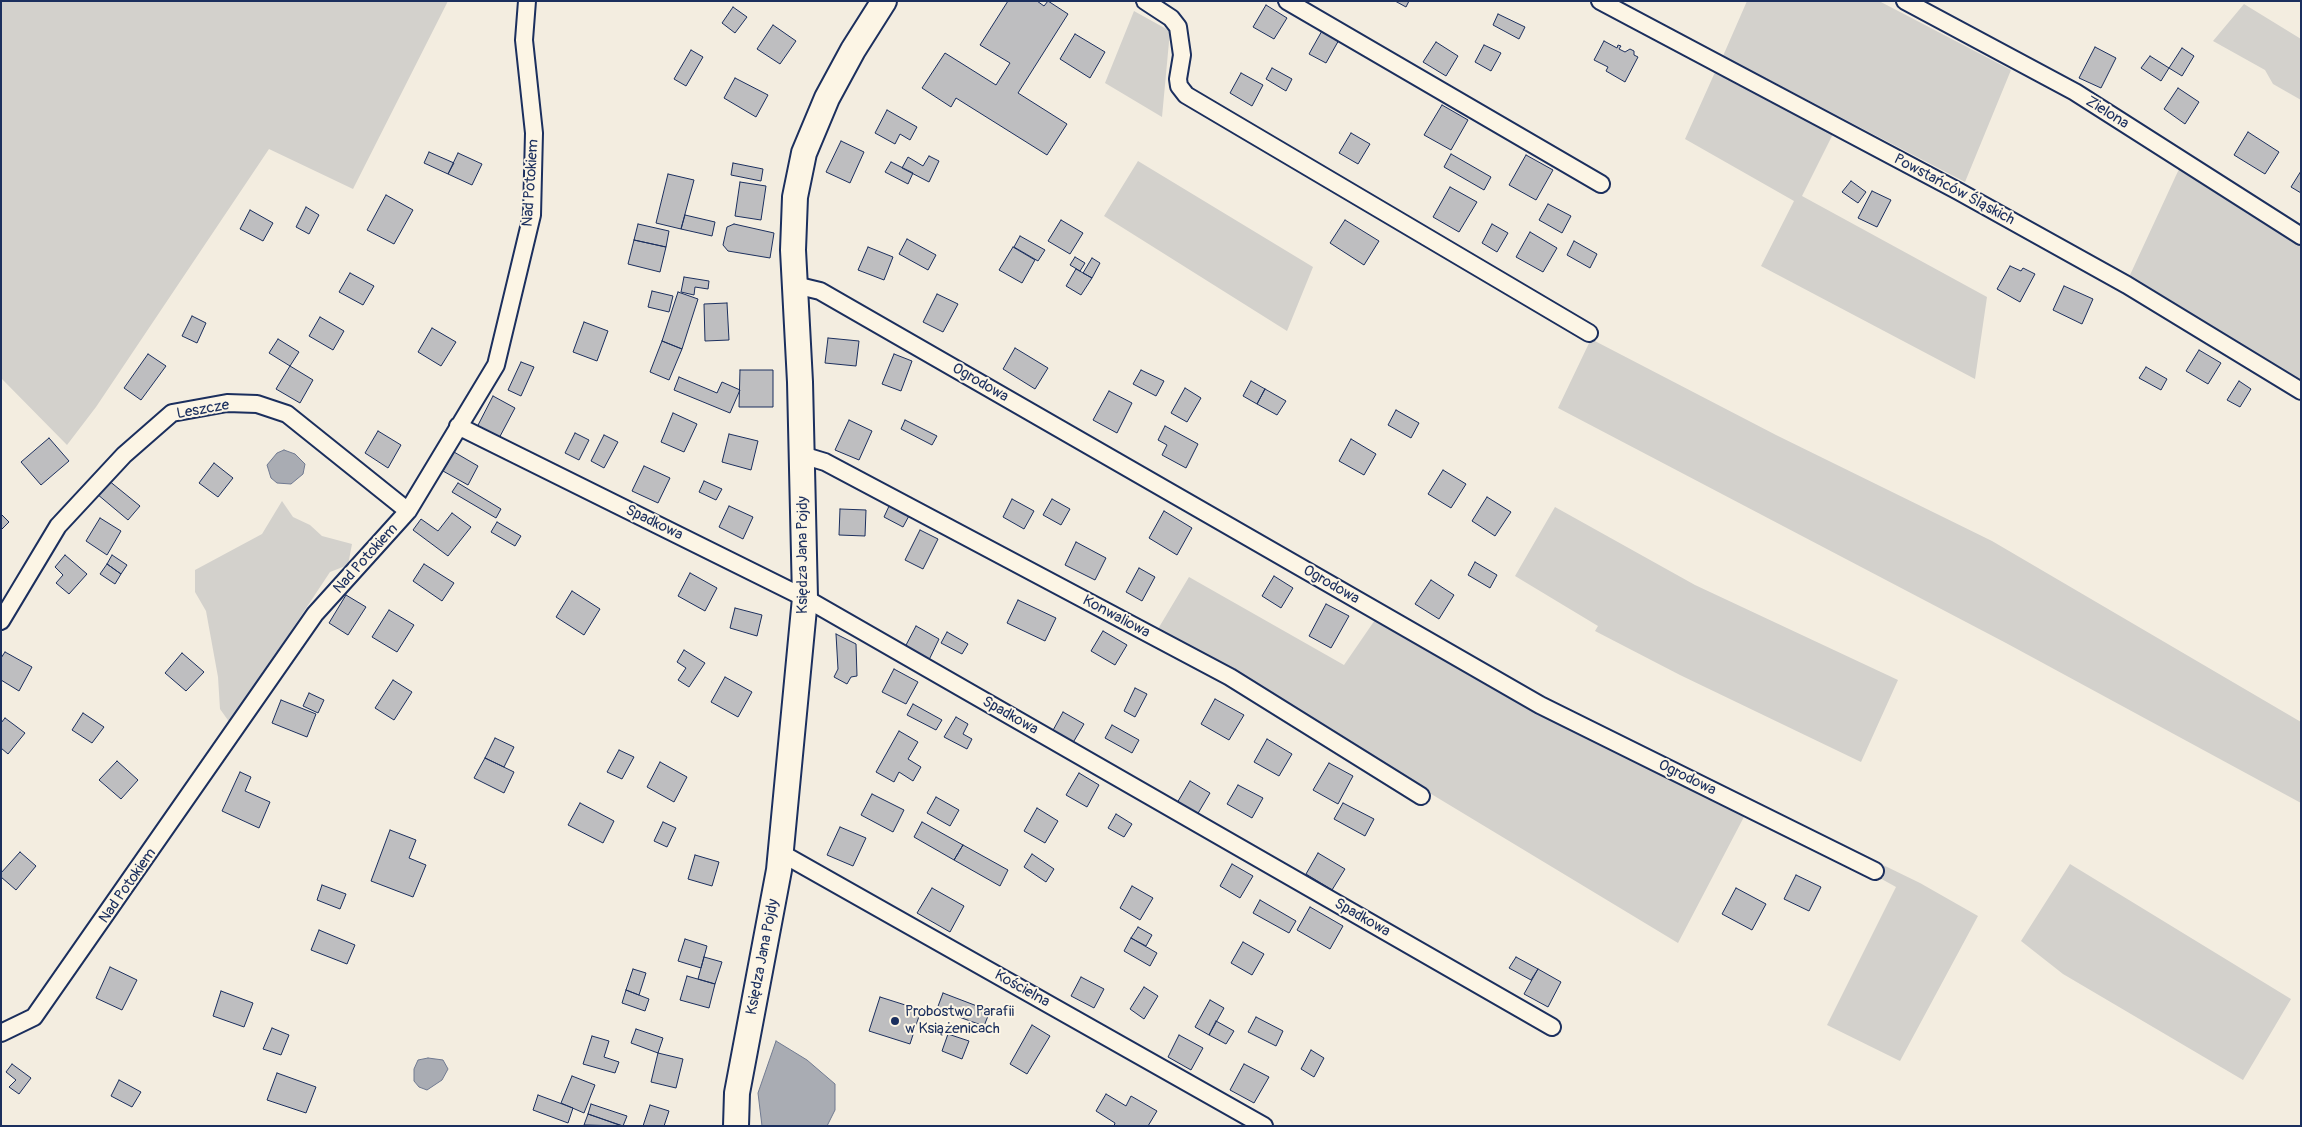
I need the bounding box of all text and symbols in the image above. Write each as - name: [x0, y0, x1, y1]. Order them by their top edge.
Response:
- street label: Zielona: [2082, 93, 2132, 133]
- street label: Nad Potokiem: [519, 139, 543, 227]
- street label: Powstańców Śląskich: [1890, 151, 2018, 229]
- street label: Ogrodowa: [949, 360, 1011, 406]
- street label: Leszcze: [175, 397, 231, 423]
- street label: Księdza Jana Pojdy: [794, 496, 812, 614]
- street label: Spadkowa: [622, 501, 686, 545]
- street label: Nad Potokiem: [330, 520, 402, 598]
- street label: Ogrodowa: [1300, 562, 1362, 608]
- street label: Konwaliowa: [1079, 592, 1153, 642]
- street label: Spadkowa: [979, 693, 1041, 739]
- street label: Ogrodowa: [1655, 756, 1719, 800]
- street label: Nad Potokiem: [95, 845, 161, 927]
- street label: Spadkowa: [1331, 895, 1393, 941]
- street label: Księdza Jana Pojdy: [743, 897, 783, 1017]
- street label: Kościelna: [991, 966, 1053, 1012]
- place label: Probostwo Parafii w Książenicach: [905, 1003, 1014, 1038]
- marker: Probostwo Parafii w Książenicach: [889, 1015, 901, 1027]

